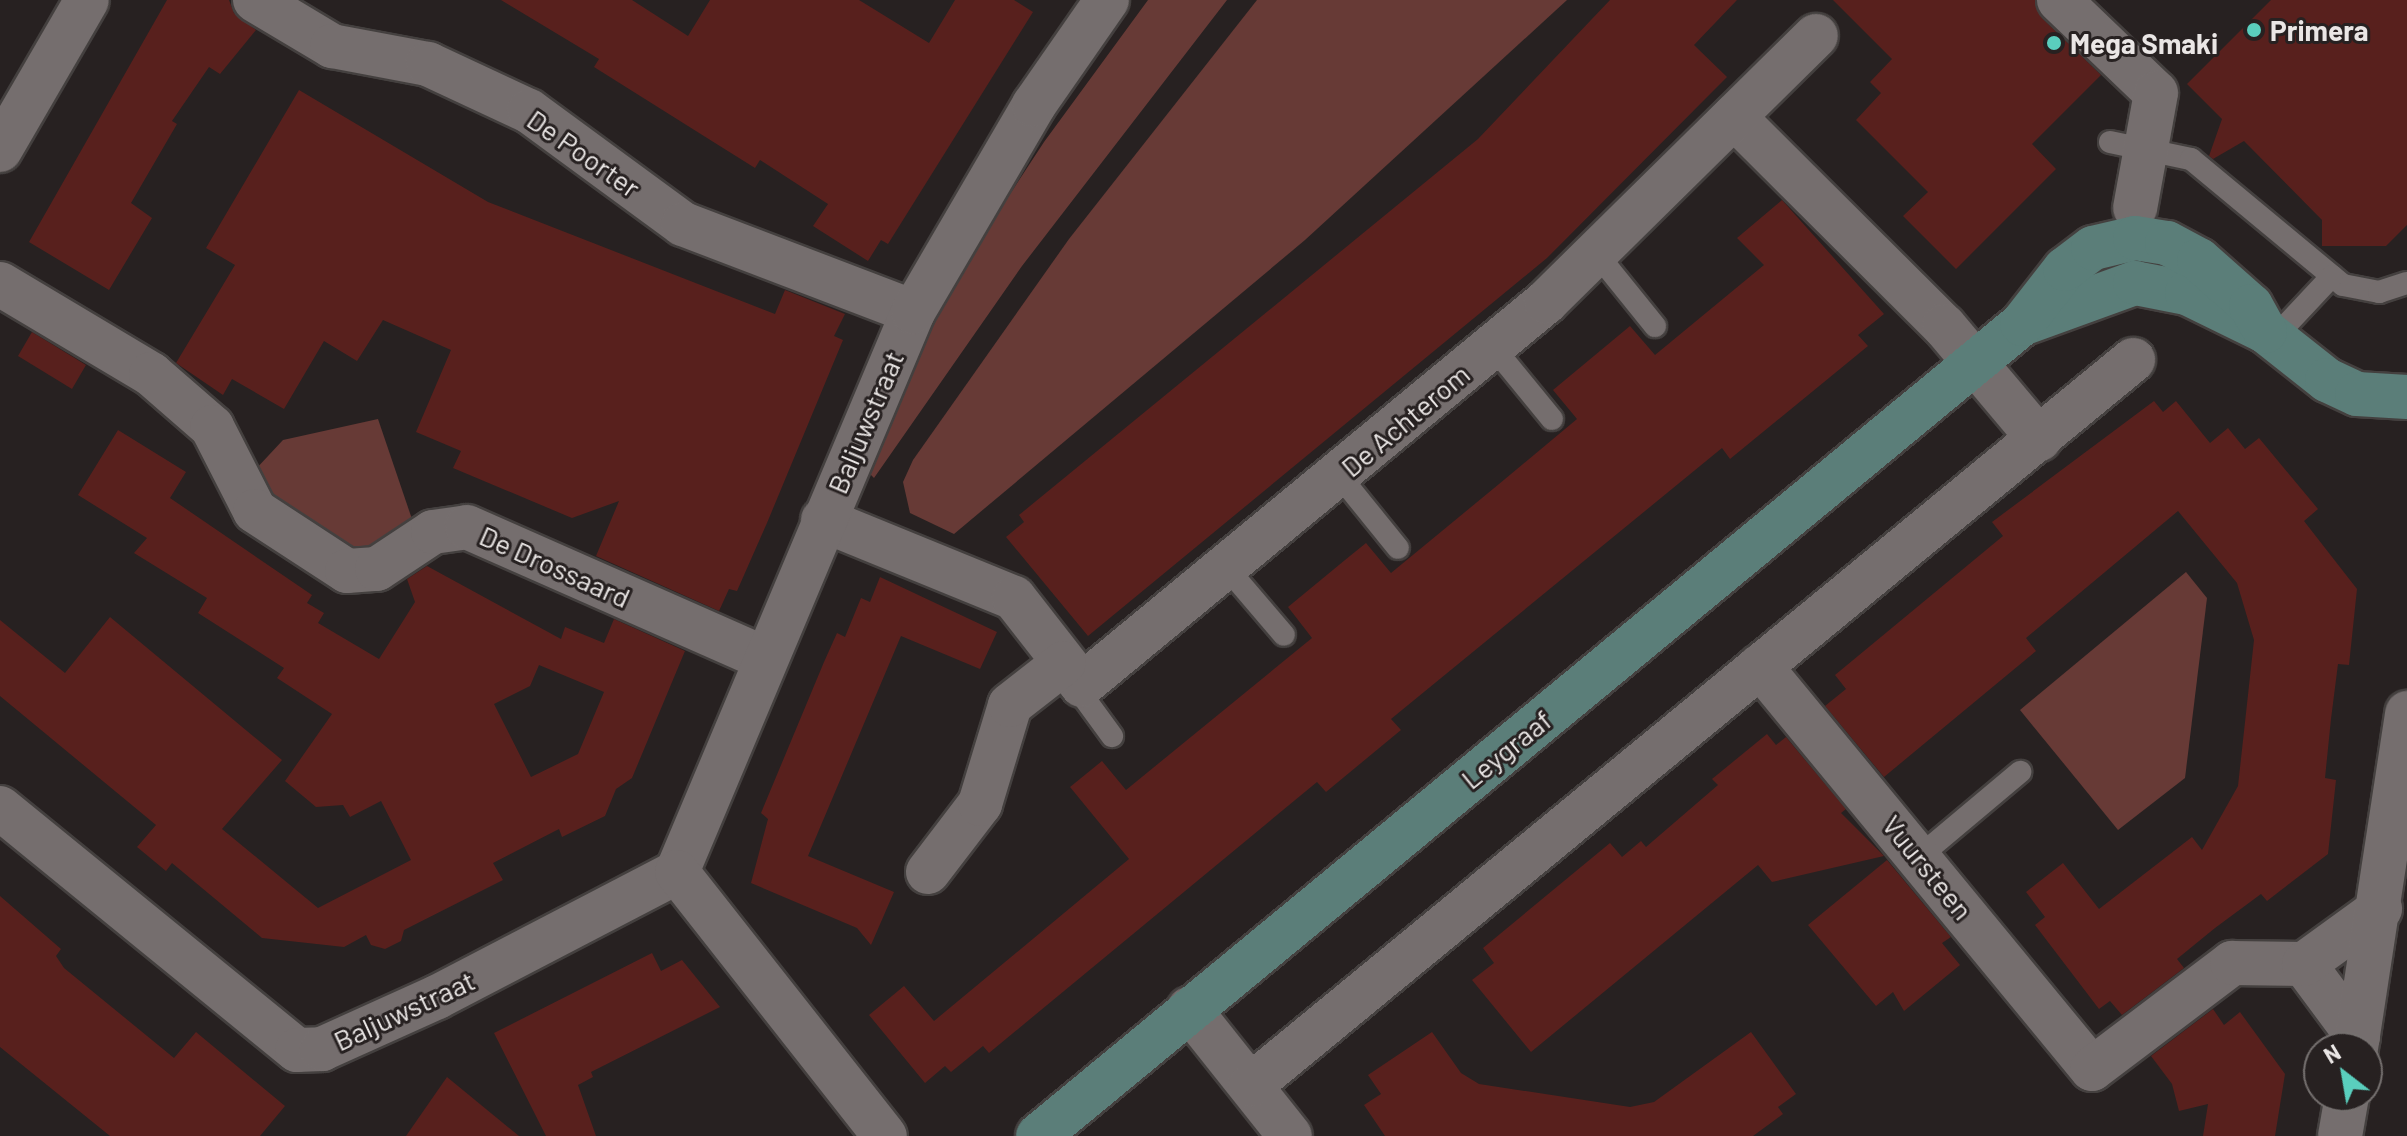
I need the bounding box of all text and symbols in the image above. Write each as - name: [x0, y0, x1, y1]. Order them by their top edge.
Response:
- place label: Primera: [2270, 13, 2369, 47]
- marker: Primera: [2245, 21, 2263, 39]
- place label: Mega Smaki: [2070, 26, 2218, 60]
- marker: Mega Smaki: [2045, 34, 2063, 52]
- street label: De Poorter: [521, 102, 647, 204]
- street label: Baljuwstraat: [820, 346, 910, 498]
- street label: De Achterom: [1334, 357, 1476, 483]
- street label: De Drossaard: [475, 518, 635, 614]
- street label: Leygraaf: [1454, 702, 1558, 796]
- street label: Vuursteen: [1876, 808, 1980, 926]
- street label: Baljuwstraat: [328, 963, 480, 1057]
- north arrow: [2303, 1032, 2383, 1112]
- text: N: [2319, 1038, 2345, 1068]

